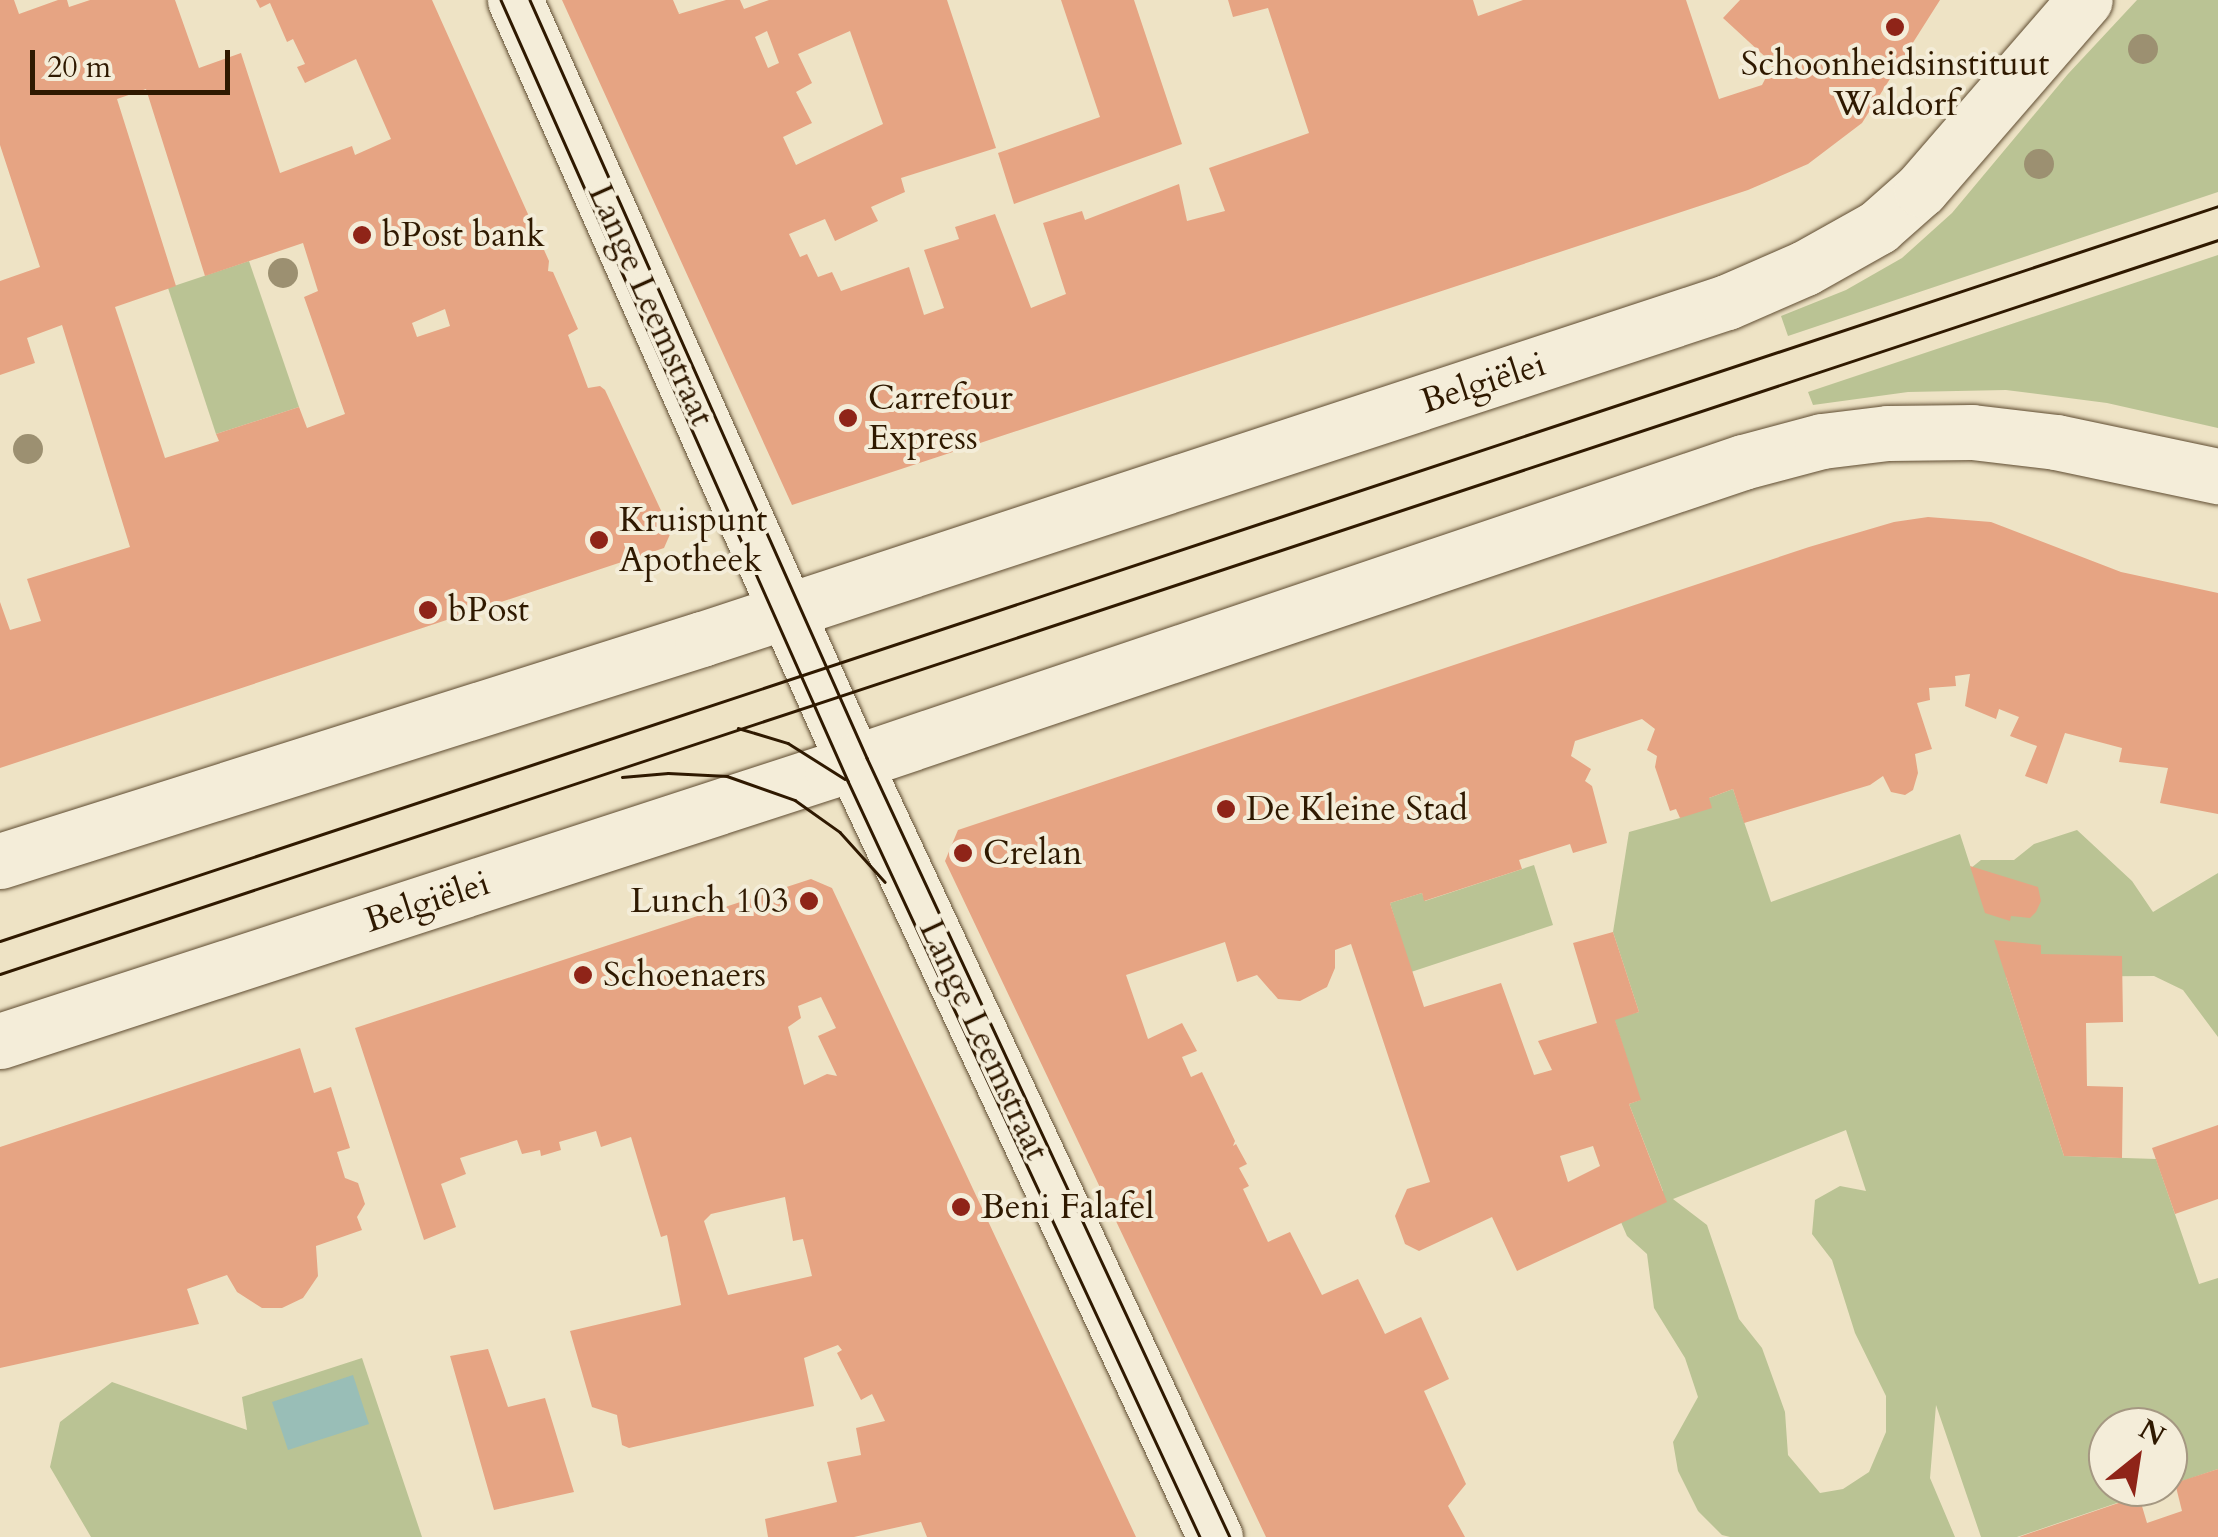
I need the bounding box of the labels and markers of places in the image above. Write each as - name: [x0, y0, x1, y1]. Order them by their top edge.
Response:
- marker: Schoonheidsinstituut Waldorf: [1884, 16, 1906, 38]
- place label: Schoonheidsinstituut Waldorf: [1741, 43, 2049, 125]
- place label: bPost bank: [382, 214, 545, 256]
- marker: bPost bank: [351, 224, 373, 246]
- place label: Carrefour Express: [868, 377, 1013, 459]
- marker: Carrefour Express: [837, 407, 859, 429]
- place label: Kruispunt Apotheek: [619, 499, 767, 581]
- marker: Kruispunt Apotheek: [588, 529, 610, 551]
- place label: bPost: [448, 589, 529, 631]
- marker: bPost: [417, 599, 439, 621]
- place label: De Kleine Stad: [1246, 788, 1468, 830]
- marker: De Kleine Stad: [1215, 798, 1237, 820]
- place label: Crelan: [983, 832, 1082, 874]
- marker: Crelan: [952, 842, 974, 864]
- place label: Lunch 103: [630, 880, 789, 922]
- marker: Lunch 103: [798, 890, 820, 912]
- place label: Schoenaers: [603, 954, 766, 996]
- marker: Schoenaers: [572, 964, 594, 986]
- place label: Beni Falafel: [981, 1186, 1154, 1228]
- marker: Beni Falafel: [950, 1196, 972, 1218]

